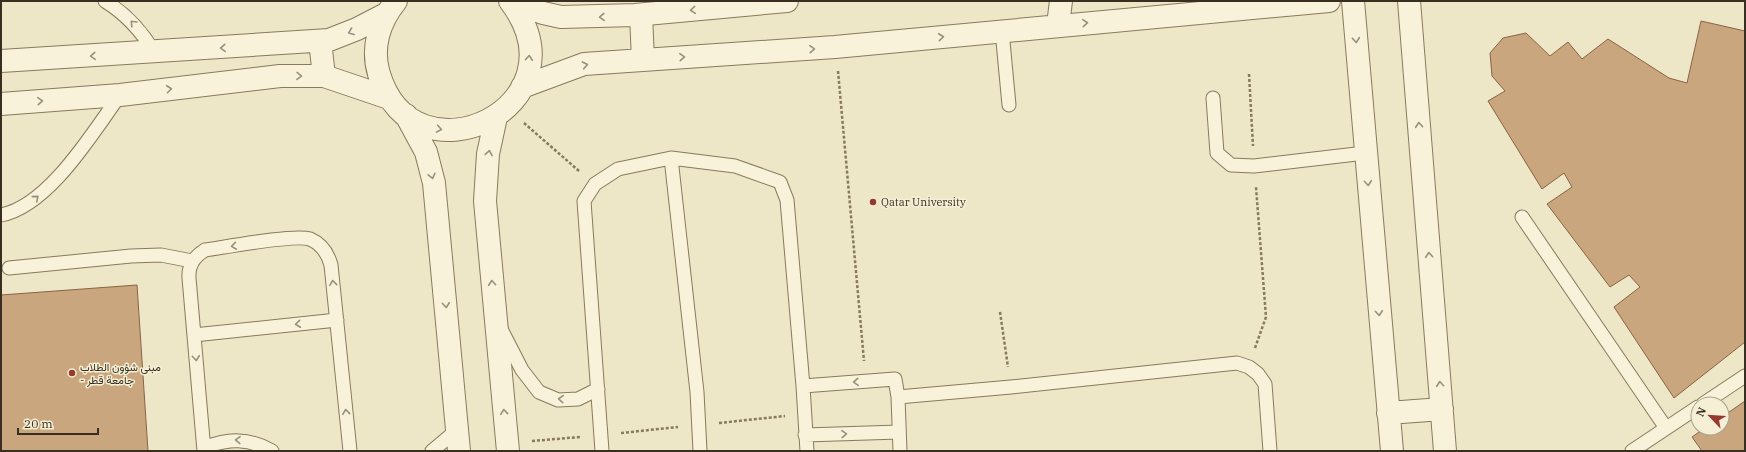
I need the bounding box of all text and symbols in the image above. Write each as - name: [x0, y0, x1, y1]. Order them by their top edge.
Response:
- one-way arrow: [690, 5, 696, 14]
- one-way arrow: [599, 12, 605, 21]
- one-way arrow: [1082, 18, 1088, 27]
- one-way arrow: [130, 20, 138, 28]
- one-way arrow: [348, 27, 355, 35]
- one-way arrow: [938, 32, 944, 41]
- one-way arrow: [1352, 37, 1361, 43]
- one-way arrow: [220, 43, 226, 52]
- one-way arrow: [809, 44, 815, 53]
- one-way arrow: [90, 51, 96, 60]
- one-way arrow: [679, 53, 685, 62]
- one-way arrow: [525, 55, 534, 61]
- one-way arrow: [582, 61, 588, 70]
- one-way arrow: [296, 72, 302, 80]
- one-way arrow: [166, 85, 172, 94]
- one-way arrow: [37, 96, 43, 105]
- one-way arrow: [1414, 122, 1423, 128]
- one-way arrow: [436, 124, 442, 133]
- one-way arrow: [484, 150, 492, 156]
- one-way arrow: [427, 172, 436, 179]
- one-way arrow: [1364, 180, 1373, 186]
- one-way arrow: [31, 195, 38, 202]
- place label: Qatar University: [881, 195, 966, 209]
- marker: Qatar University: [868, 197, 878, 207]
- one-way arrow: [231, 241, 237, 250]
- one-way arrow: [1425, 252, 1434, 258]
- one-way arrow: [329, 280, 338, 286]
- one-way arrow: [487, 280, 496, 286]
- one-way arrow: [441, 302, 450, 308]
- one-way arrow: [1375, 310, 1384, 316]
- one-way arrow: [295, 319, 301, 328]
- one-way arrow: [191, 355, 200, 361]
- place label: مبنى شؤون الطلاب - جامعة قطر: [80, 360, 161, 387]
- marker: مبنى شؤون الطلاب - جامعة قطر: [67, 368, 77, 378]
- one-way arrow: [853, 378, 859, 387]
- one-way arrow: [1435, 381, 1444, 387]
- one-way arrow: [558, 394, 564, 403]
- north arrow: [1690, 396, 1730, 436]
- text: N: [1693, 405, 1709, 419]
- one-way arrow: [342, 409, 351, 415]
- one-way arrow: [500, 409, 509, 415]
- scale bar: [18, 410, 98, 436]
- text: 20 m: [24, 416, 53, 431]
- one-way arrow: [841, 430, 847, 438]
- one-way arrow: [235, 436, 241, 444]

